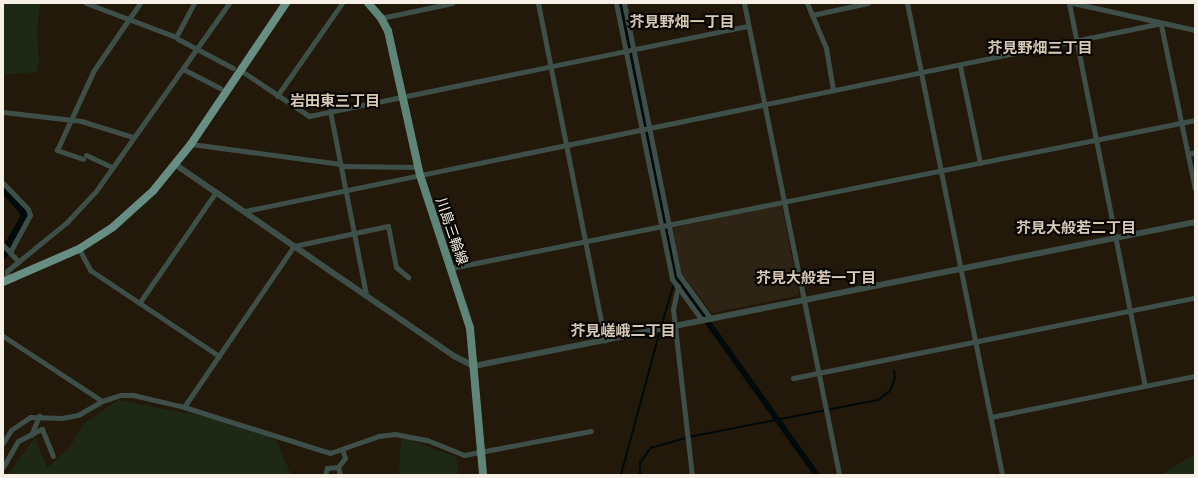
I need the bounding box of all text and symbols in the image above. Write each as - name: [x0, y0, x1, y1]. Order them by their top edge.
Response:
- district label: 芥見野畑一丁目: [630, 14, 734, 32]
- district label: 芥見野畑三丁目: [988, 40, 1092, 58]
- district label: 岩田東三丁目: [290, 93, 380, 111]
- street label: 川島三輪線: [433, 195, 471, 267]
- district label: 芥見大般若二丁目: [1016, 220, 1136, 238]
- district label: 芥見大般若一丁目: [756, 270, 876, 288]
- district label: 芥見嵯峨二丁目: [571, 323, 675, 341]

